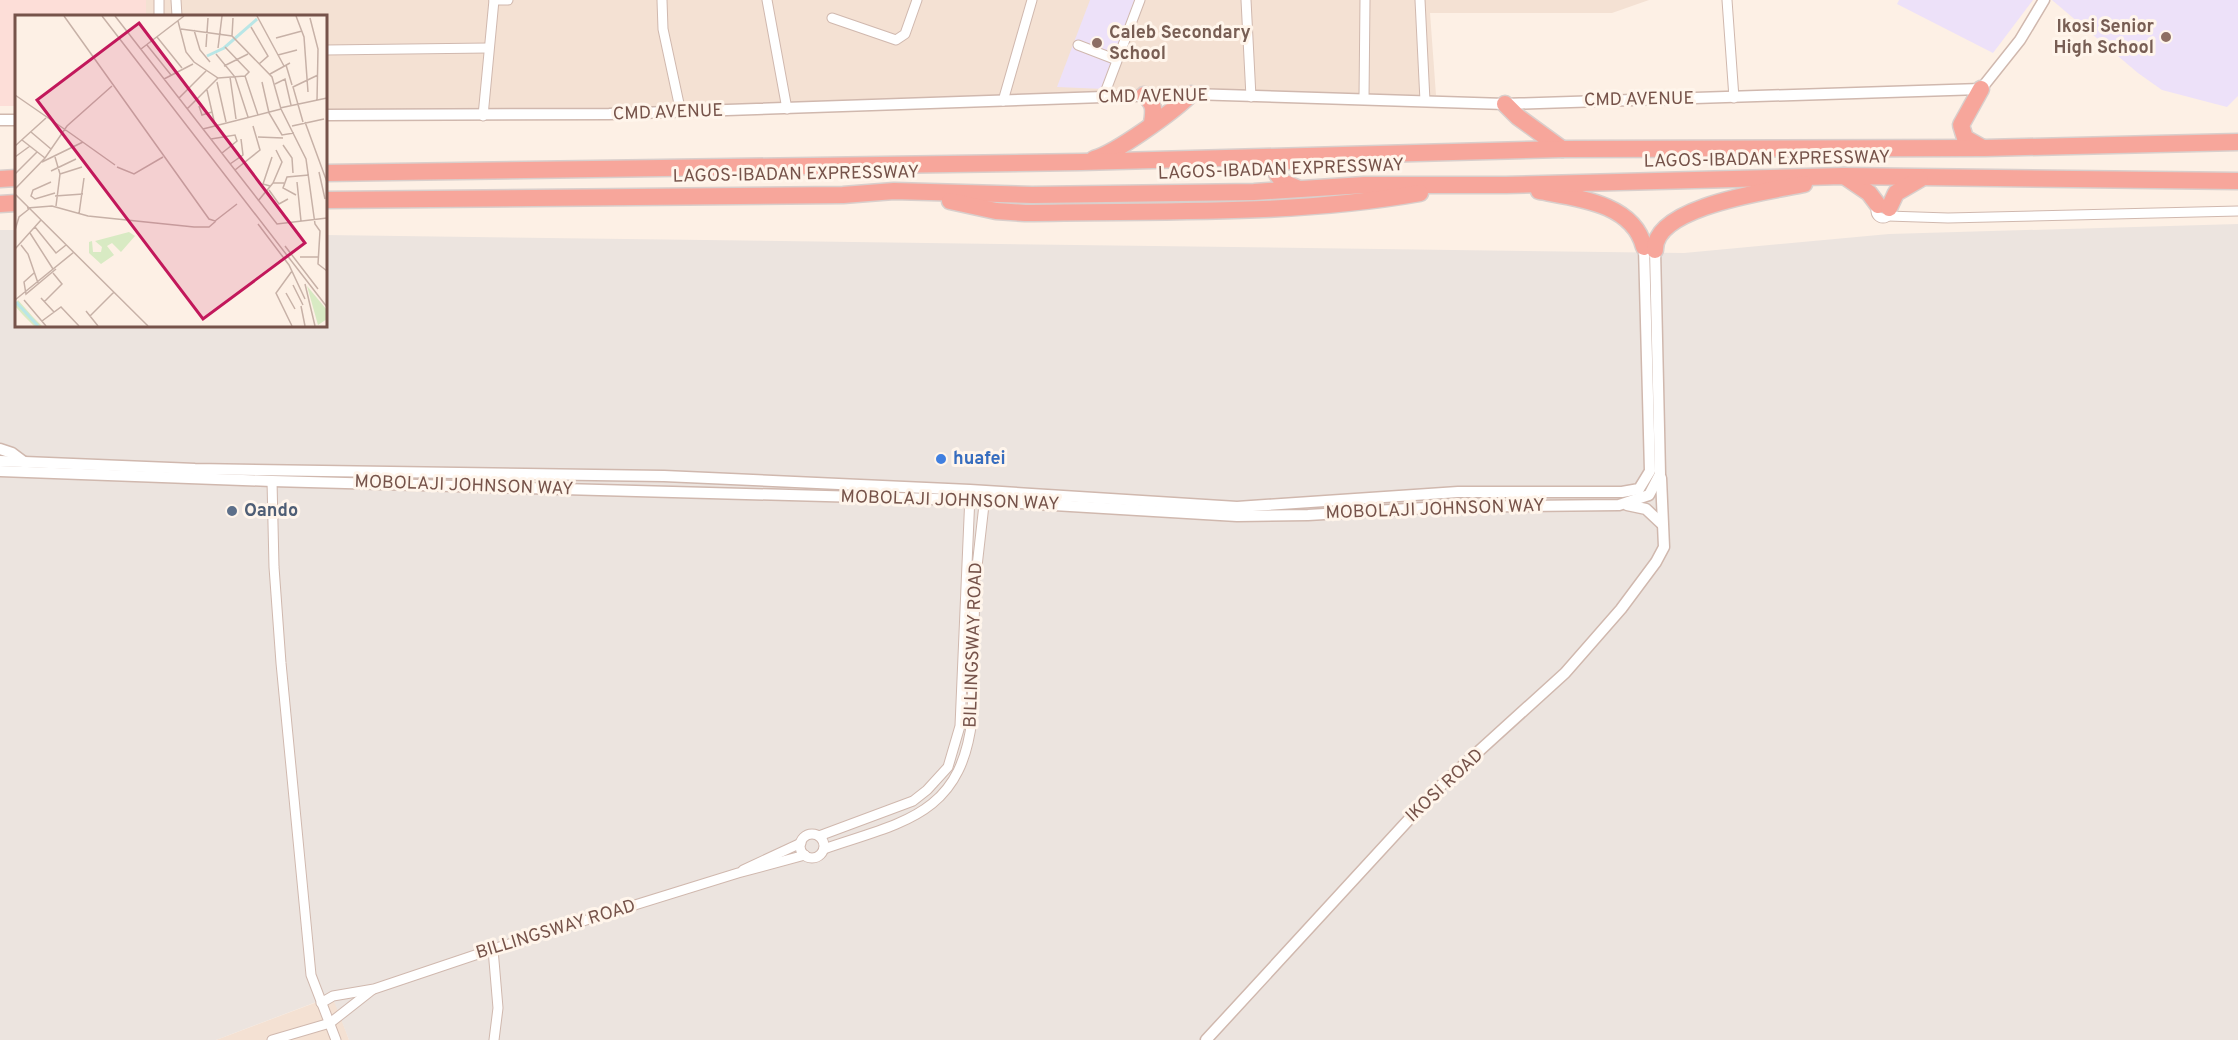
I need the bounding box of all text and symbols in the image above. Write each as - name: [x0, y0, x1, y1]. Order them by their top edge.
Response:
- inset map: [15, 15, 327, 327]
- place label: Ikosi Senior High School: [2053, 16, 2154, 60]
- place label: Caleb Secondary School: [1109, 22, 1251, 66]
- marker: Ikosi Senior High School: [2159, 30, 2173, 44]
- marker: Caleb Secondary School: [1090, 36, 1104, 50]
- street label: CMD AVENUE: [1098, 85, 1208, 109]
- street label: CMD AVENUE: [1584, 88, 1694, 112]
- street label: CMD AVENUE: [613, 100, 723, 126]
- street label: LAGOS-IBADAN EXPRESSWAY: [1644, 146, 1890, 174]
- street label: LAGOS-IBADAN EXPRESSWAY: [1157, 154, 1405, 186]
- street label: LAGOS-IBADAN EXPRESSWAY: [673, 161, 919, 189]
- place label: huafei: [953, 448, 1006, 471]
- marker: huafei: [934, 452, 948, 466]
- street label: MOBOLAJI JOHNSON WAY: [354, 471, 574, 501]
- street label: MOBOLAJI JOHNSON WAY: [840, 486, 1060, 516]
- street label: MOBOLAJI JOHNSON WAY: [1325, 495, 1545, 525]
- place label: Oando: [244, 500, 298, 523]
- marker: Oando: [225, 504, 239, 518]
- street label: BILLINGSWAY ROAD: [960, 562, 988, 728]
- street label: IKOSI ROAD: [1401, 744, 1489, 828]
- street label: BILLINGSWAY ROAD: [473, 895, 639, 965]

